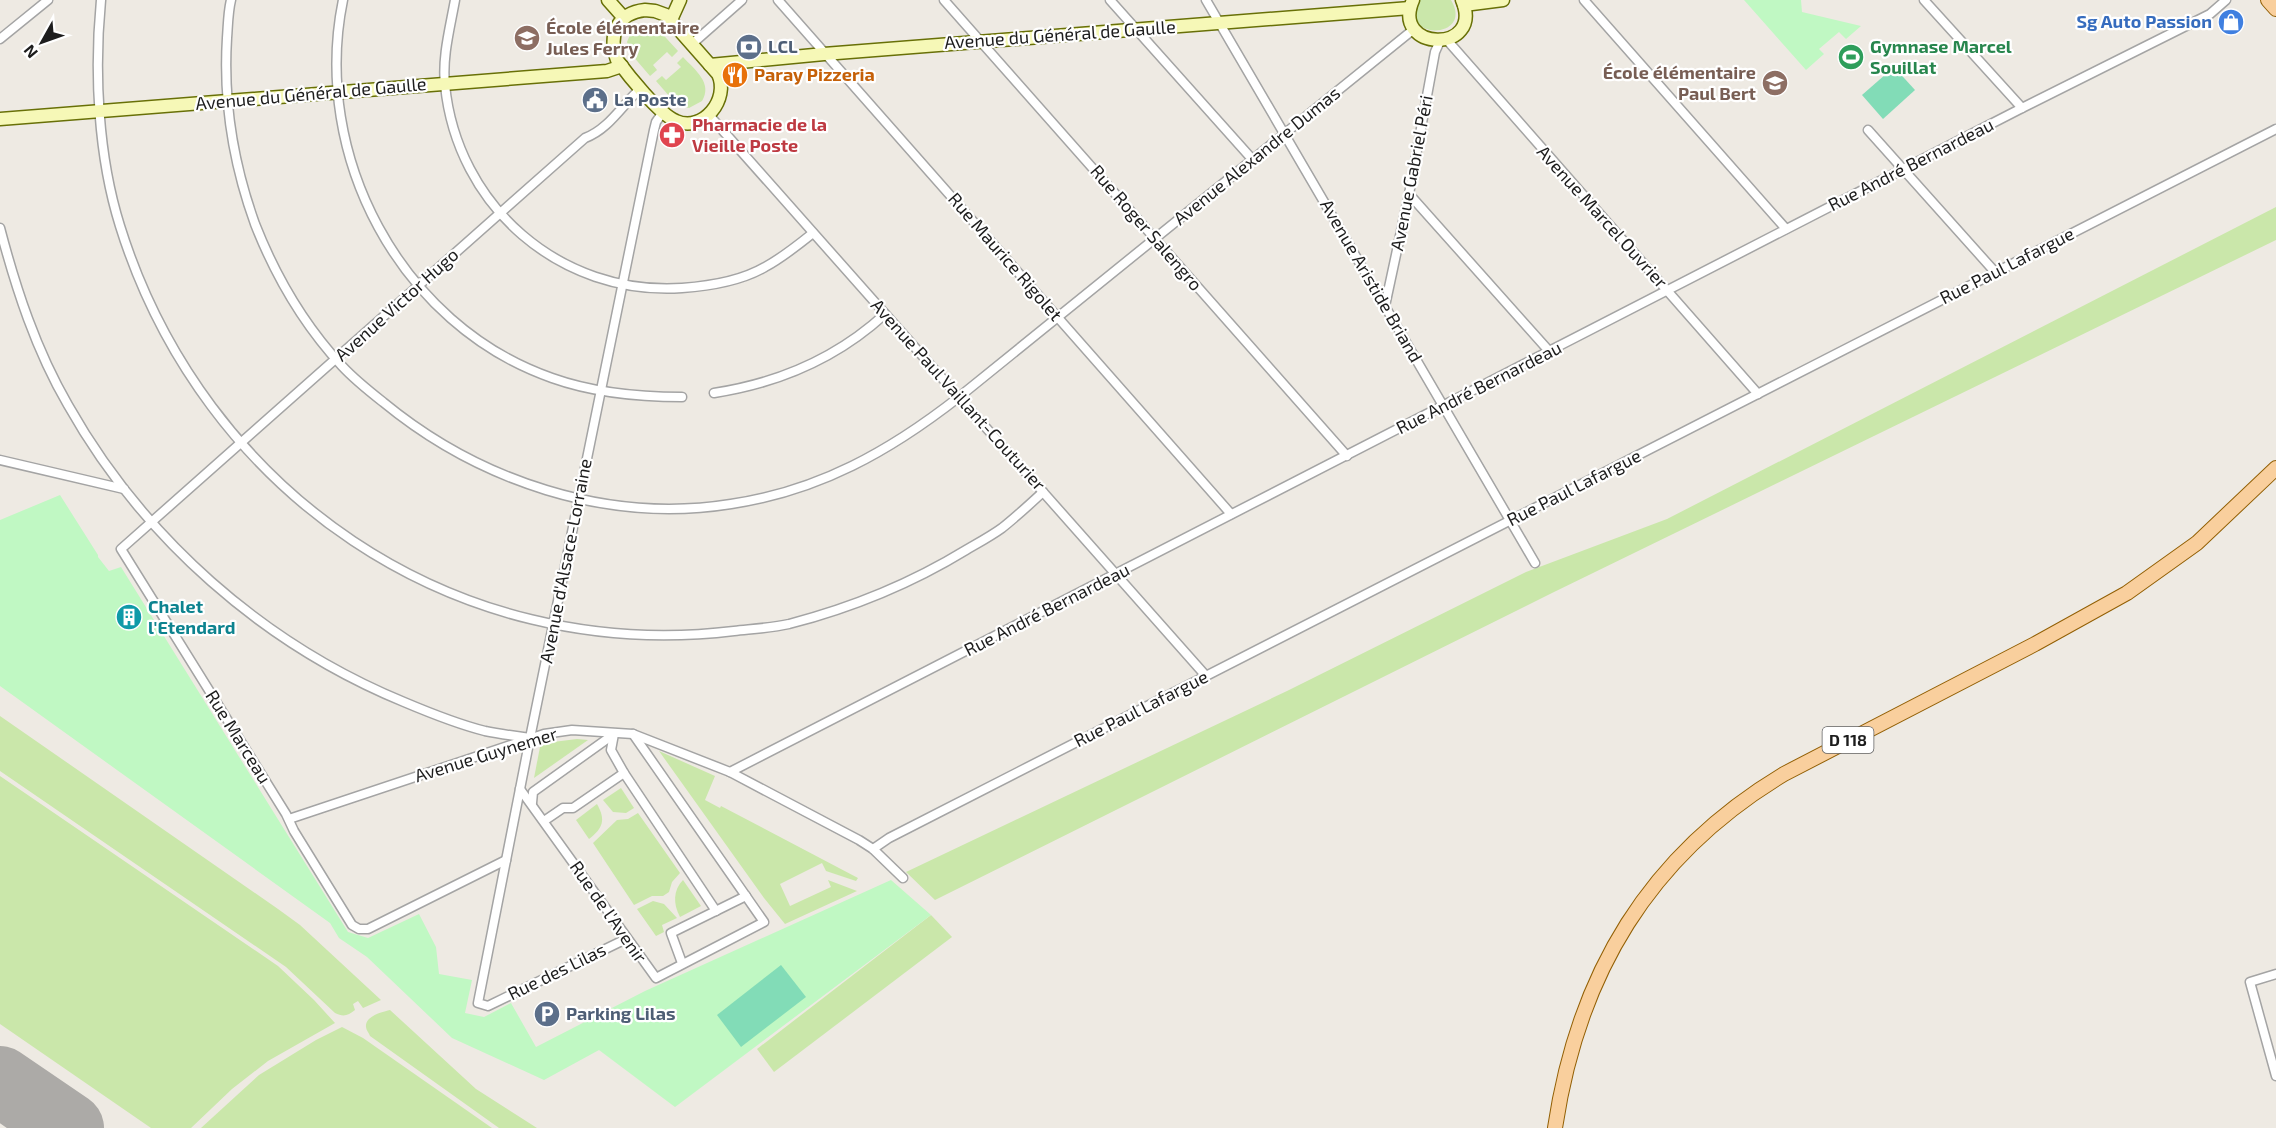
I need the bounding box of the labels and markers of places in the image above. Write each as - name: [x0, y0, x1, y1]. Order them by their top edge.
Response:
- shop icon: Sg Auto Passion: [2216, 7, 2246, 37]
- place label: Sg Auto Passion: [2076, 10, 2212, 32]
- place label: École élémentaire Jules Ferry: [546, 16, 699, 59]
- school or university icon: École élémentaire Jules Ferry: [512, 23, 542, 53]
- bank icon: LCL: [734, 32, 764, 62]
- place label: LCL: [768, 35, 798, 57]
- place label: Gymnase Marcel Souillat: [1870, 35, 2012, 78]
- sports icon: Gymnase Marcel Souillat: [1836, 42, 1866, 72]
- restaurant icon: Paray Pizzeria: [720, 60, 750, 90]
- place label: École élémentaire Paul Bert: [1603, 61, 1757, 104]
- place label: Paray Pizzeria: [754, 63, 875, 85]
- school or university icon: École élémentaire Paul Bert: [1760, 68, 1790, 98]
- public building icon: La Poste: [580, 85, 610, 115]
- place label: La Poste: [614, 88, 687, 110]
- place label: Pharmacie de la Vieille Poste: [692, 113, 827, 156]
- pharmacy icon: Pharmacie de la Vieille Poste: [657, 120, 687, 150]
- place label: Chalet l'Etendard: [148, 595, 236, 638]
- building icon: Chalet l'Etendard: [114, 602, 144, 632]
- parking icon: Parking Lilas: [532, 999, 562, 1029]
- place label: Parking Lilas: [566, 1002, 676, 1024]

